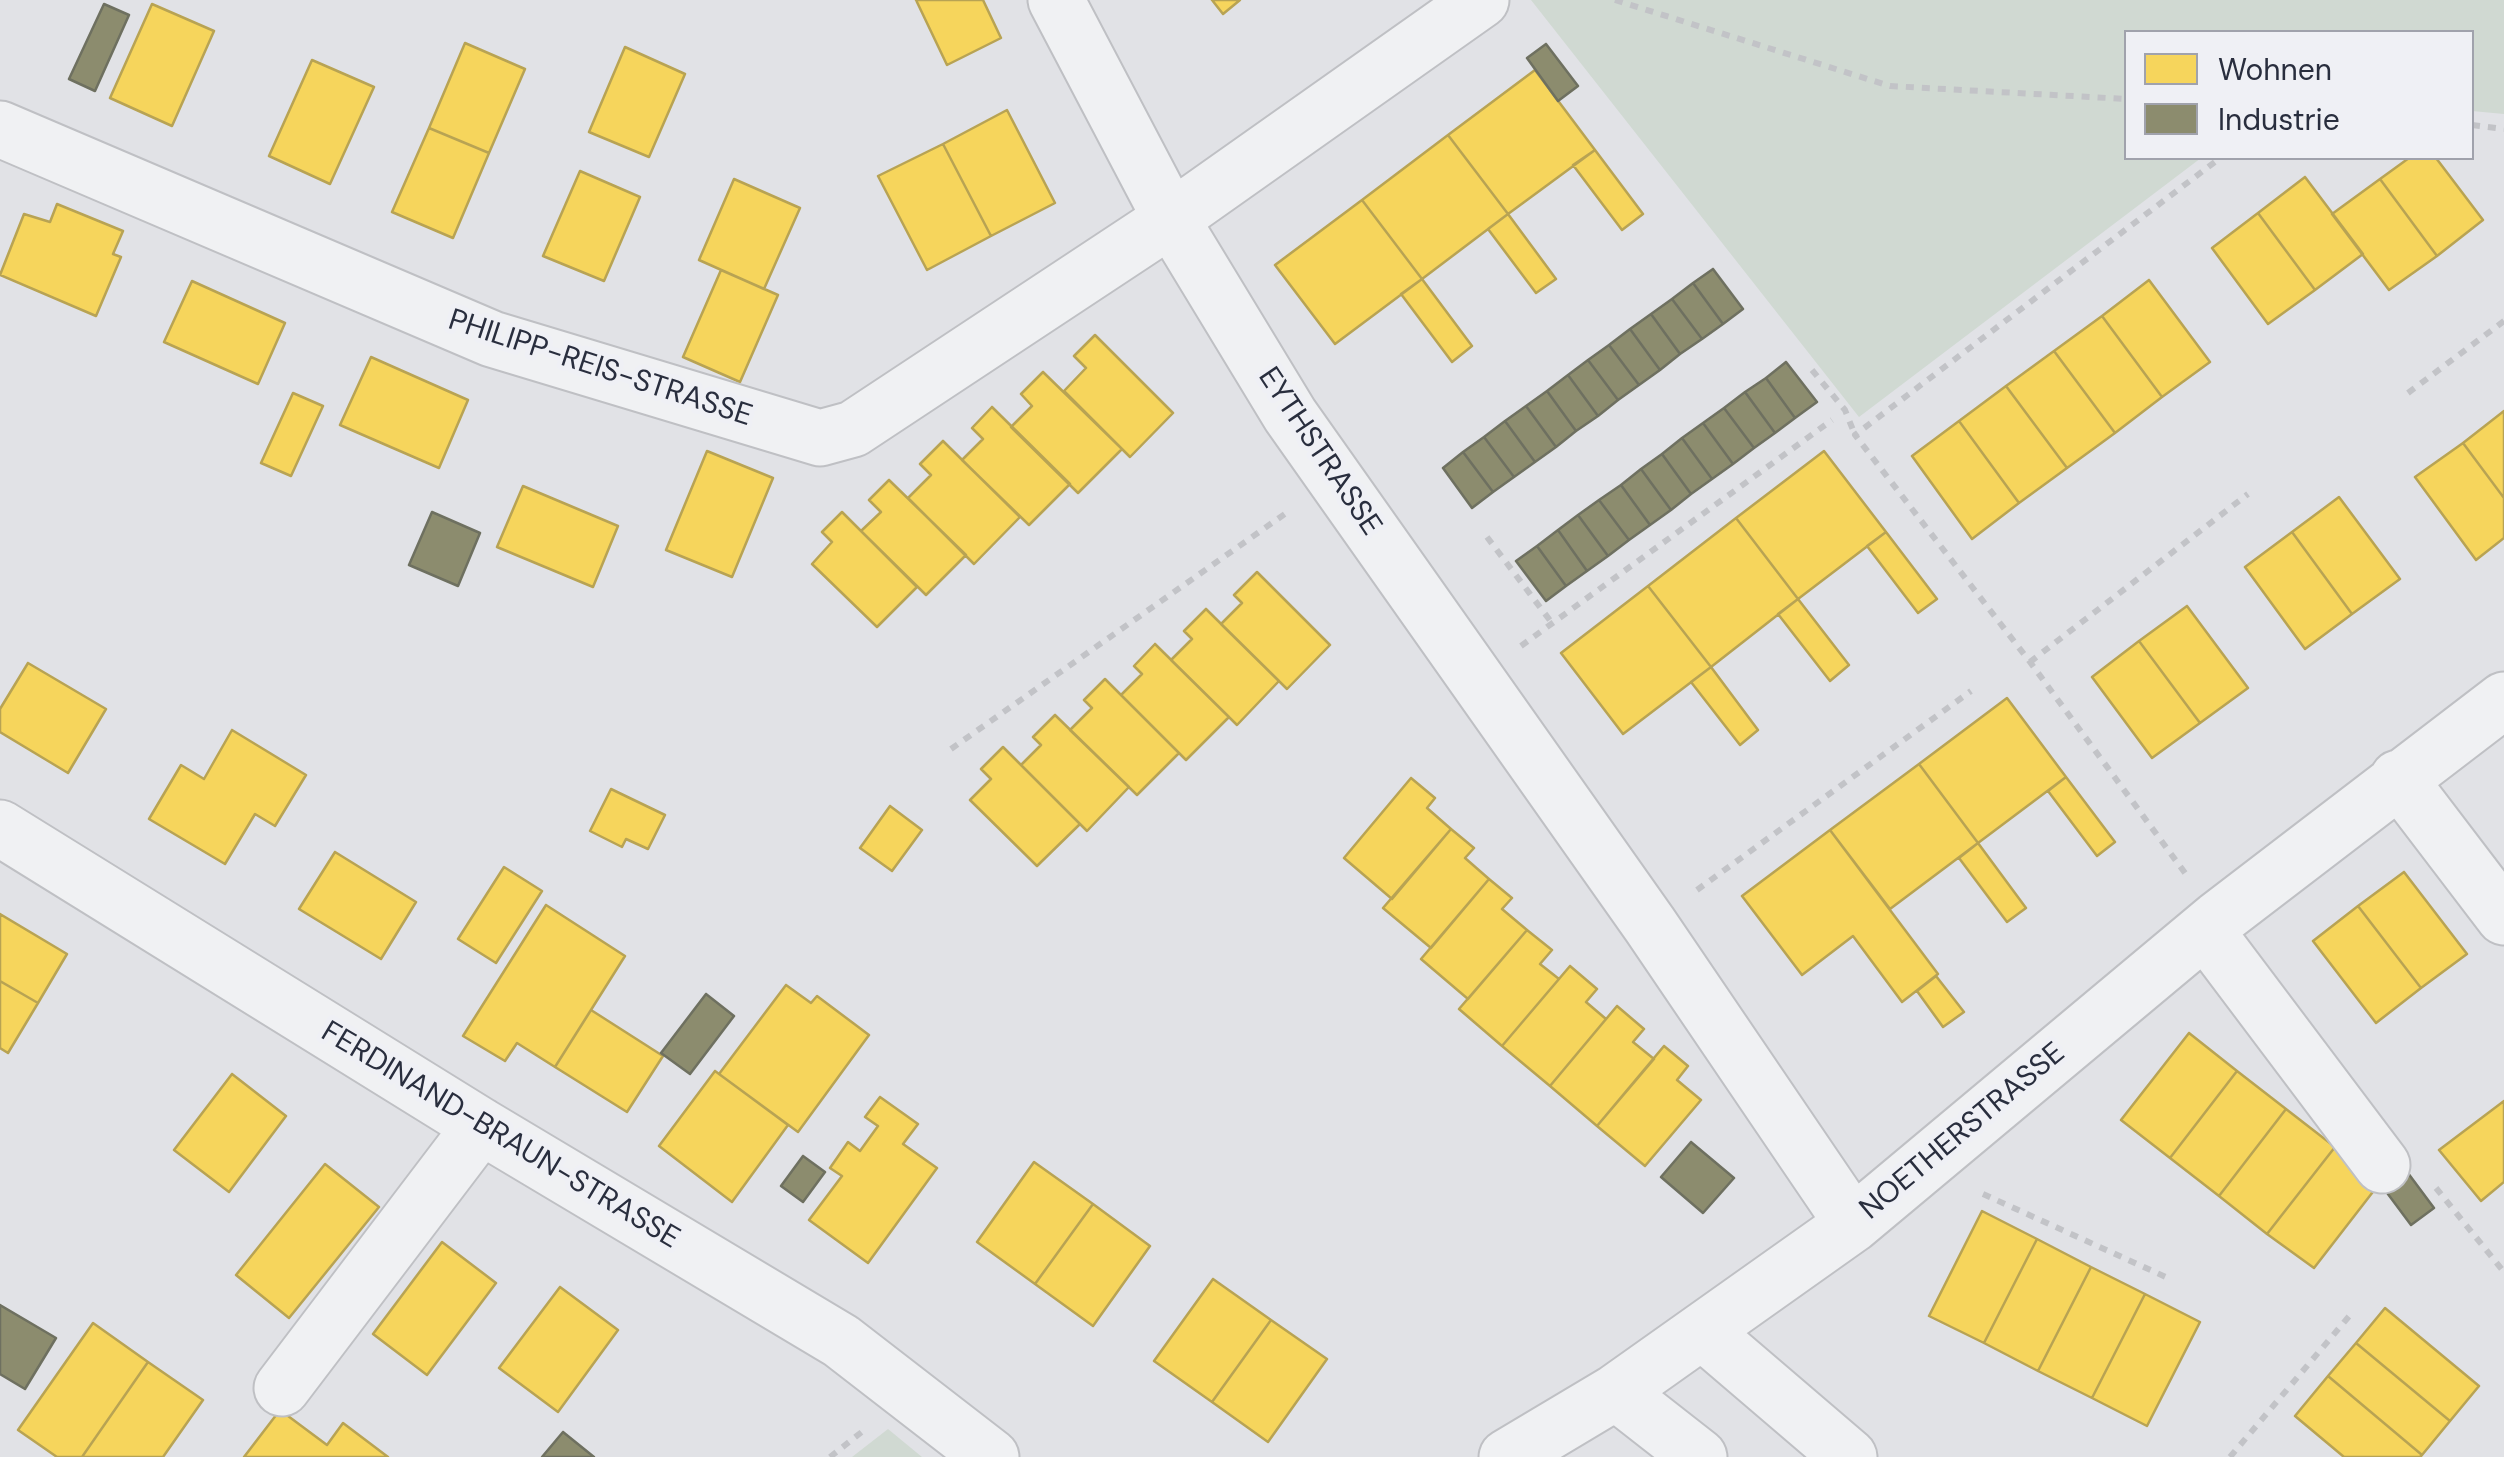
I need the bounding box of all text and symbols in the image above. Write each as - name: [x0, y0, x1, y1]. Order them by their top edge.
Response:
- legend: [2124, 30, 2474, 160]
- text: Wohnen: [2218, 50, 2332, 89]
- text: Industrie: [2218, 100, 2340, 139]
- street label: PHILIPP-REIS-STRASSE: [444, 303, 756, 435]
- street label: EYTHSTRASSE: [1250, 361, 1388, 543]
- street label: FERDINAND-BRAUN-STRASSE: [314, 1015, 686, 1257]
- street label: NOETHERSTRASSE: [1853, 1036, 2073, 1228]

